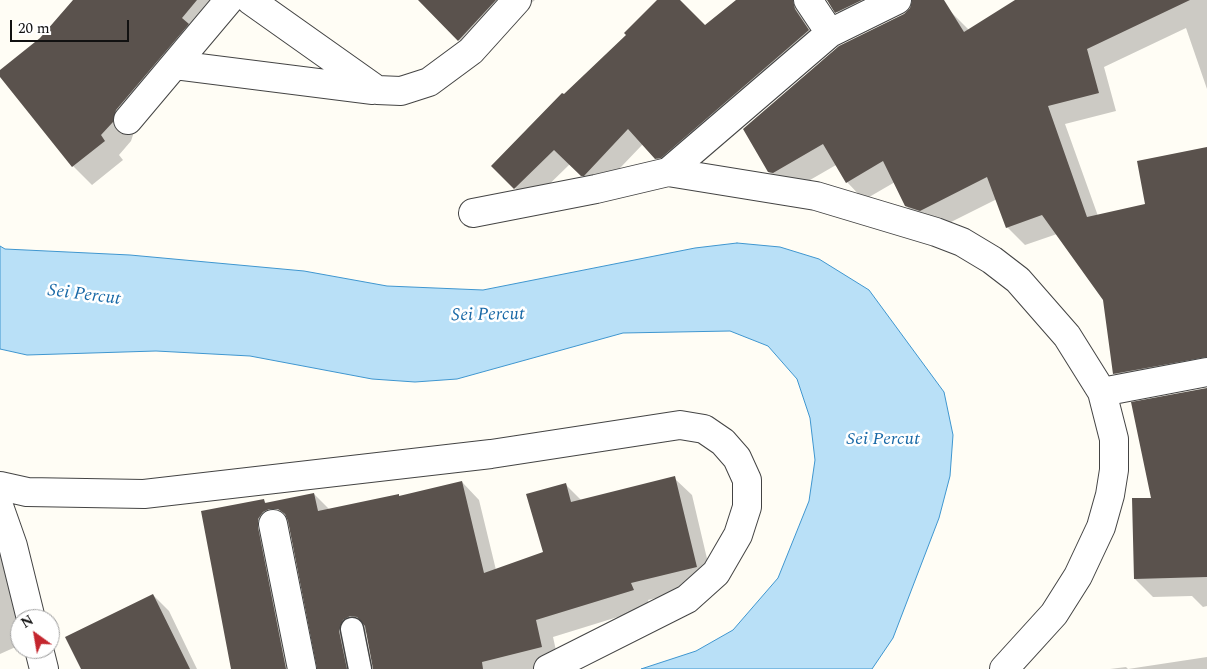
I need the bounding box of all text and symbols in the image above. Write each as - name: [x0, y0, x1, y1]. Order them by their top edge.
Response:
- scale bar: [12, 10, 131, 42]
- text: 20 m: [18, 17, 50, 40]
- water label: Sei Percut: [46, 281, 122, 311]
- water label: Sei Percut: [451, 305, 525, 327]
- water label: Sei Percut: [846, 429, 920, 451]
- north arrow: [10, 609, 60, 659]
- text: N: [17, 610, 38, 634]

